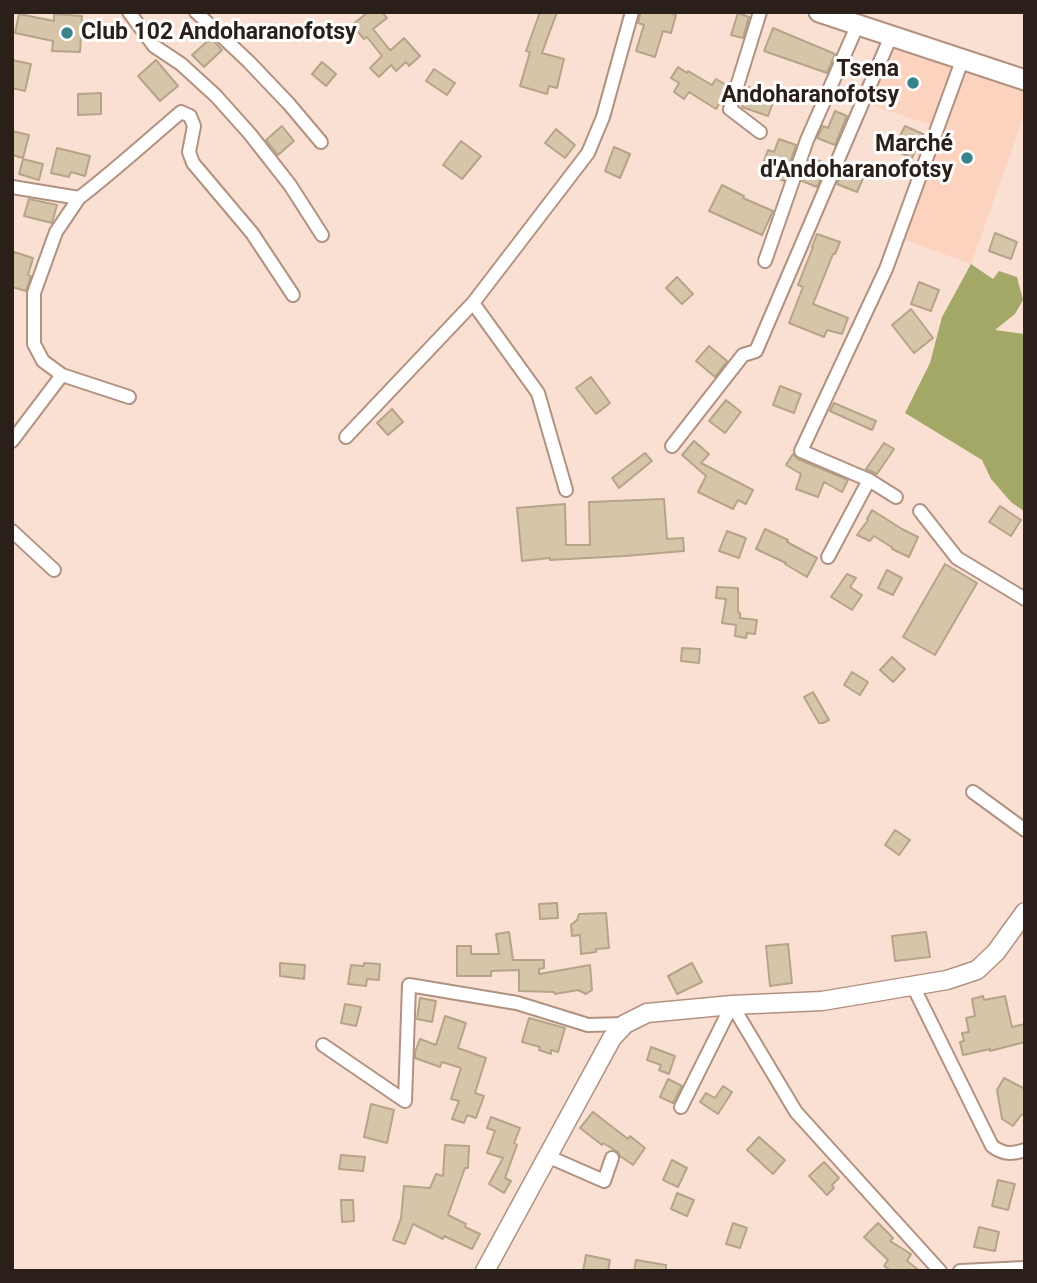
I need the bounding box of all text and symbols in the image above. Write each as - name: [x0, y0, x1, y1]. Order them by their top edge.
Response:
- place label: Club 102 Andoharanofotsy: [81, 19, 357, 47]
- marker: Club 102 Andoharanofotsy: [59, 25, 75, 41]
- place label: Tsena Andoharanofotsy: [721, 56, 899, 110]
- marker: Tsena Andoharanofotsy: [905, 75, 921, 91]
- place label: Marché d'Andoharanofotsy: [760, 131, 953, 185]
- marker: Marché d'Andoharanofotsy: [959, 150, 975, 166]

